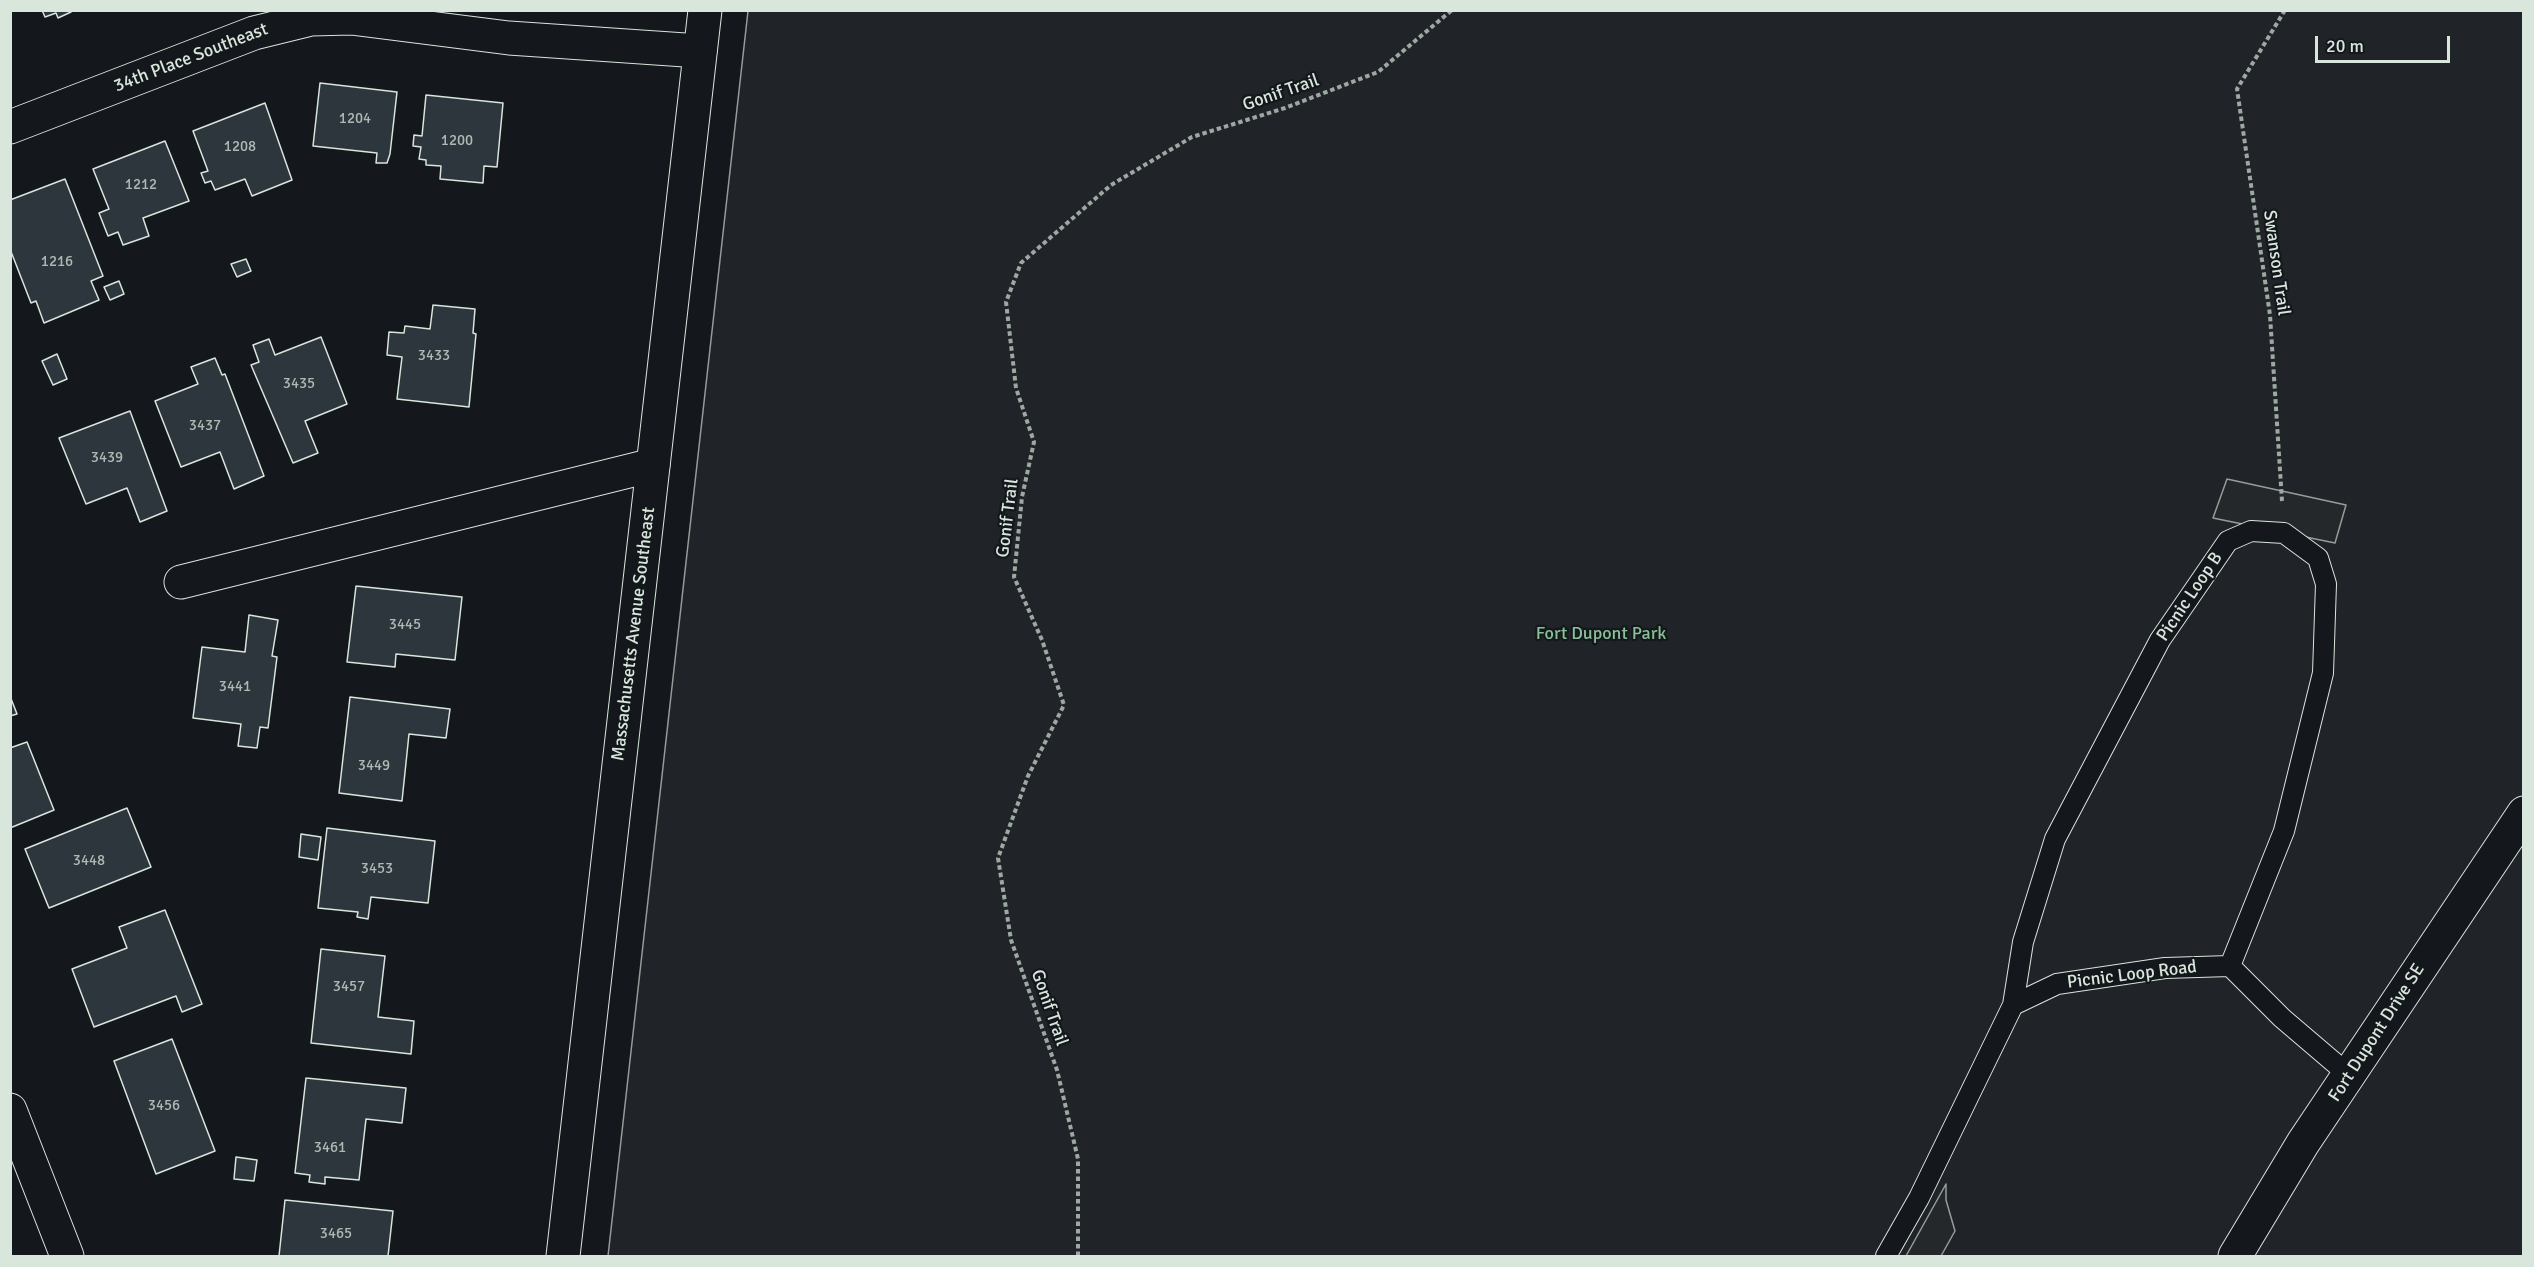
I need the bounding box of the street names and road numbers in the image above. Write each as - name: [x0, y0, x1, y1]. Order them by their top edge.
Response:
- street label: 34th Place Southeast: [111, 19, 271, 97]
- street label: Gonif Trail: [1240, 70, 1322, 116]
- street label: Swanson Trail: [2258, 209, 2294, 317]
- street label: Gonif Trail: [992, 477, 1024, 559]
- street label: Massachusetts Avenue Southeast: [608, 506, 660, 762]
- street label: Picnic Loop B: [2152, 548, 2228, 646]
- street label: Picnic Loop Road: [2066, 956, 2198, 994]
- street label: Fort Dupont Drive SE: [2324, 960, 2430, 1106]
- street label: Gonif Trail: [1026, 967, 1072, 1049]

